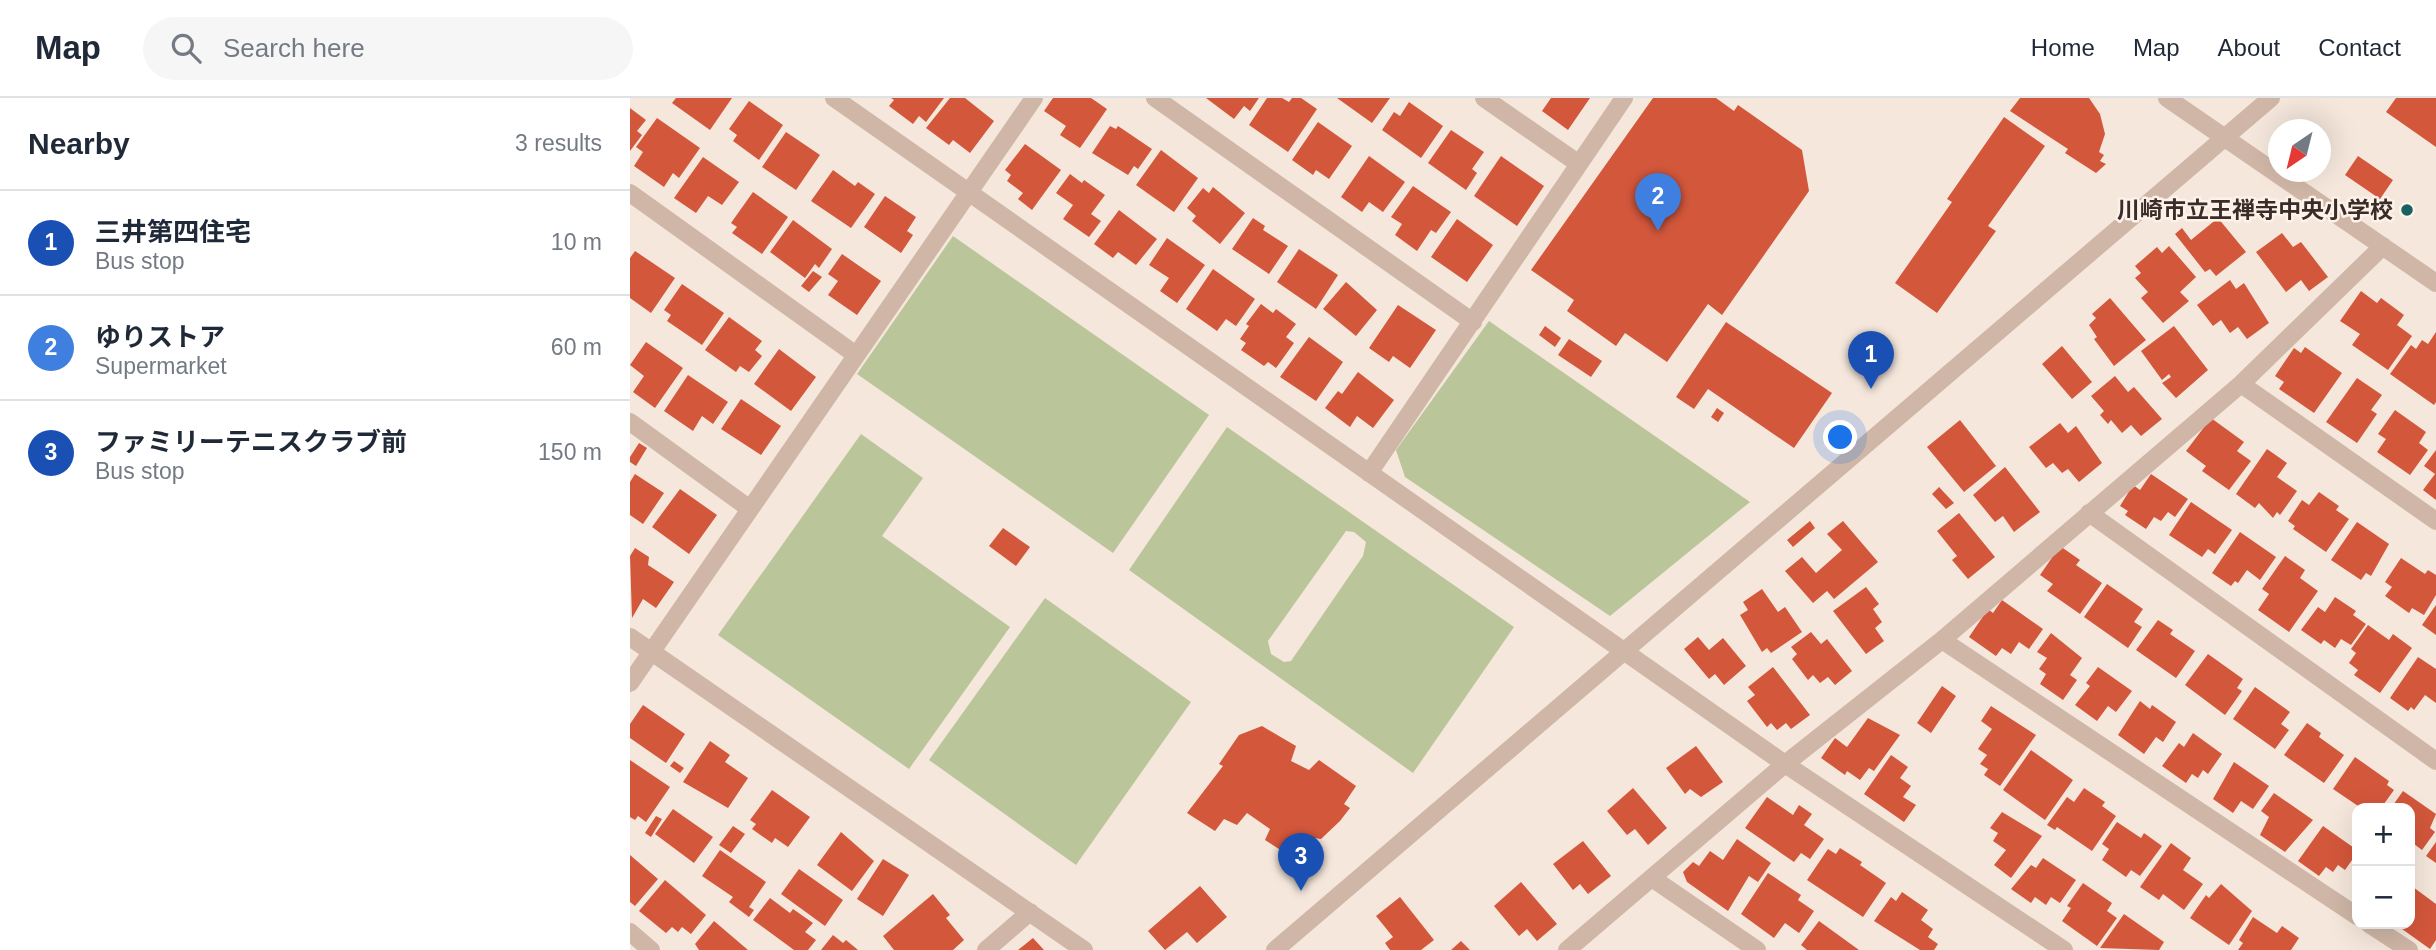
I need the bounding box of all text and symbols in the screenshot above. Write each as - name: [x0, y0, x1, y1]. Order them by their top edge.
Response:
- search box: [143, 17, 633, 80]
- text: Map: [35, 29, 101, 66]
- icon: search: [167, 29, 205, 67]
- text: Search here: [223, 33, 365, 63]
- text: Home: [2031, 34, 2095, 61]
- text: Map: [2133, 34, 2180, 61]
- text: About: [2218, 34, 2280, 61]
- text: Contact: [2318, 34, 2401, 61]
- north arrow: [2268, 119, 2331, 182]
- text: Nearby: [28, 127, 130, 160]
- text: 3 results: [515, 130, 602, 156]
- pin: 2: [1635, 173, 1681, 231]
- place label: 川崎市立王禅寺中央小学校: [2117, 197, 2393, 223]
- marker: 川崎市立王禅寺中央小学校: [2399, 202, 2415, 218]
- text: 三井第四住宅: [95, 217, 251, 247]
- text: 1: [45, 229, 57, 255]
- text: 10 m: [551, 229, 602, 255]
- text: Bus stop: [95, 248, 185, 274]
- text: ゆりストア: [95, 322, 225, 352]
- pin: 1: [1848, 331, 1894, 389]
- text: 2: [45, 334, 57, 360]
- text: 60 m: [551, 334, 602, 360]
- text: Supermarket: [95, 353, 227, 379]
- your location: [1823, 420, 1857, 454]
- text: ファミリーテニスクラブ前: [95, 427, 407, 457]
- text: 3: [45, 439, 57, 465]
- text: 150 m: [538, 439, 602, 465]
- text: Bus stop: [95, 458, 185, 484]
- map controls: [2352, 803, 2415, 929]
- button: +: [2352, 803, 2415, 866]
- pin: 3: [1278, 833, 1324, 891]
- button: −: [2352, 866, 2415, 929]

